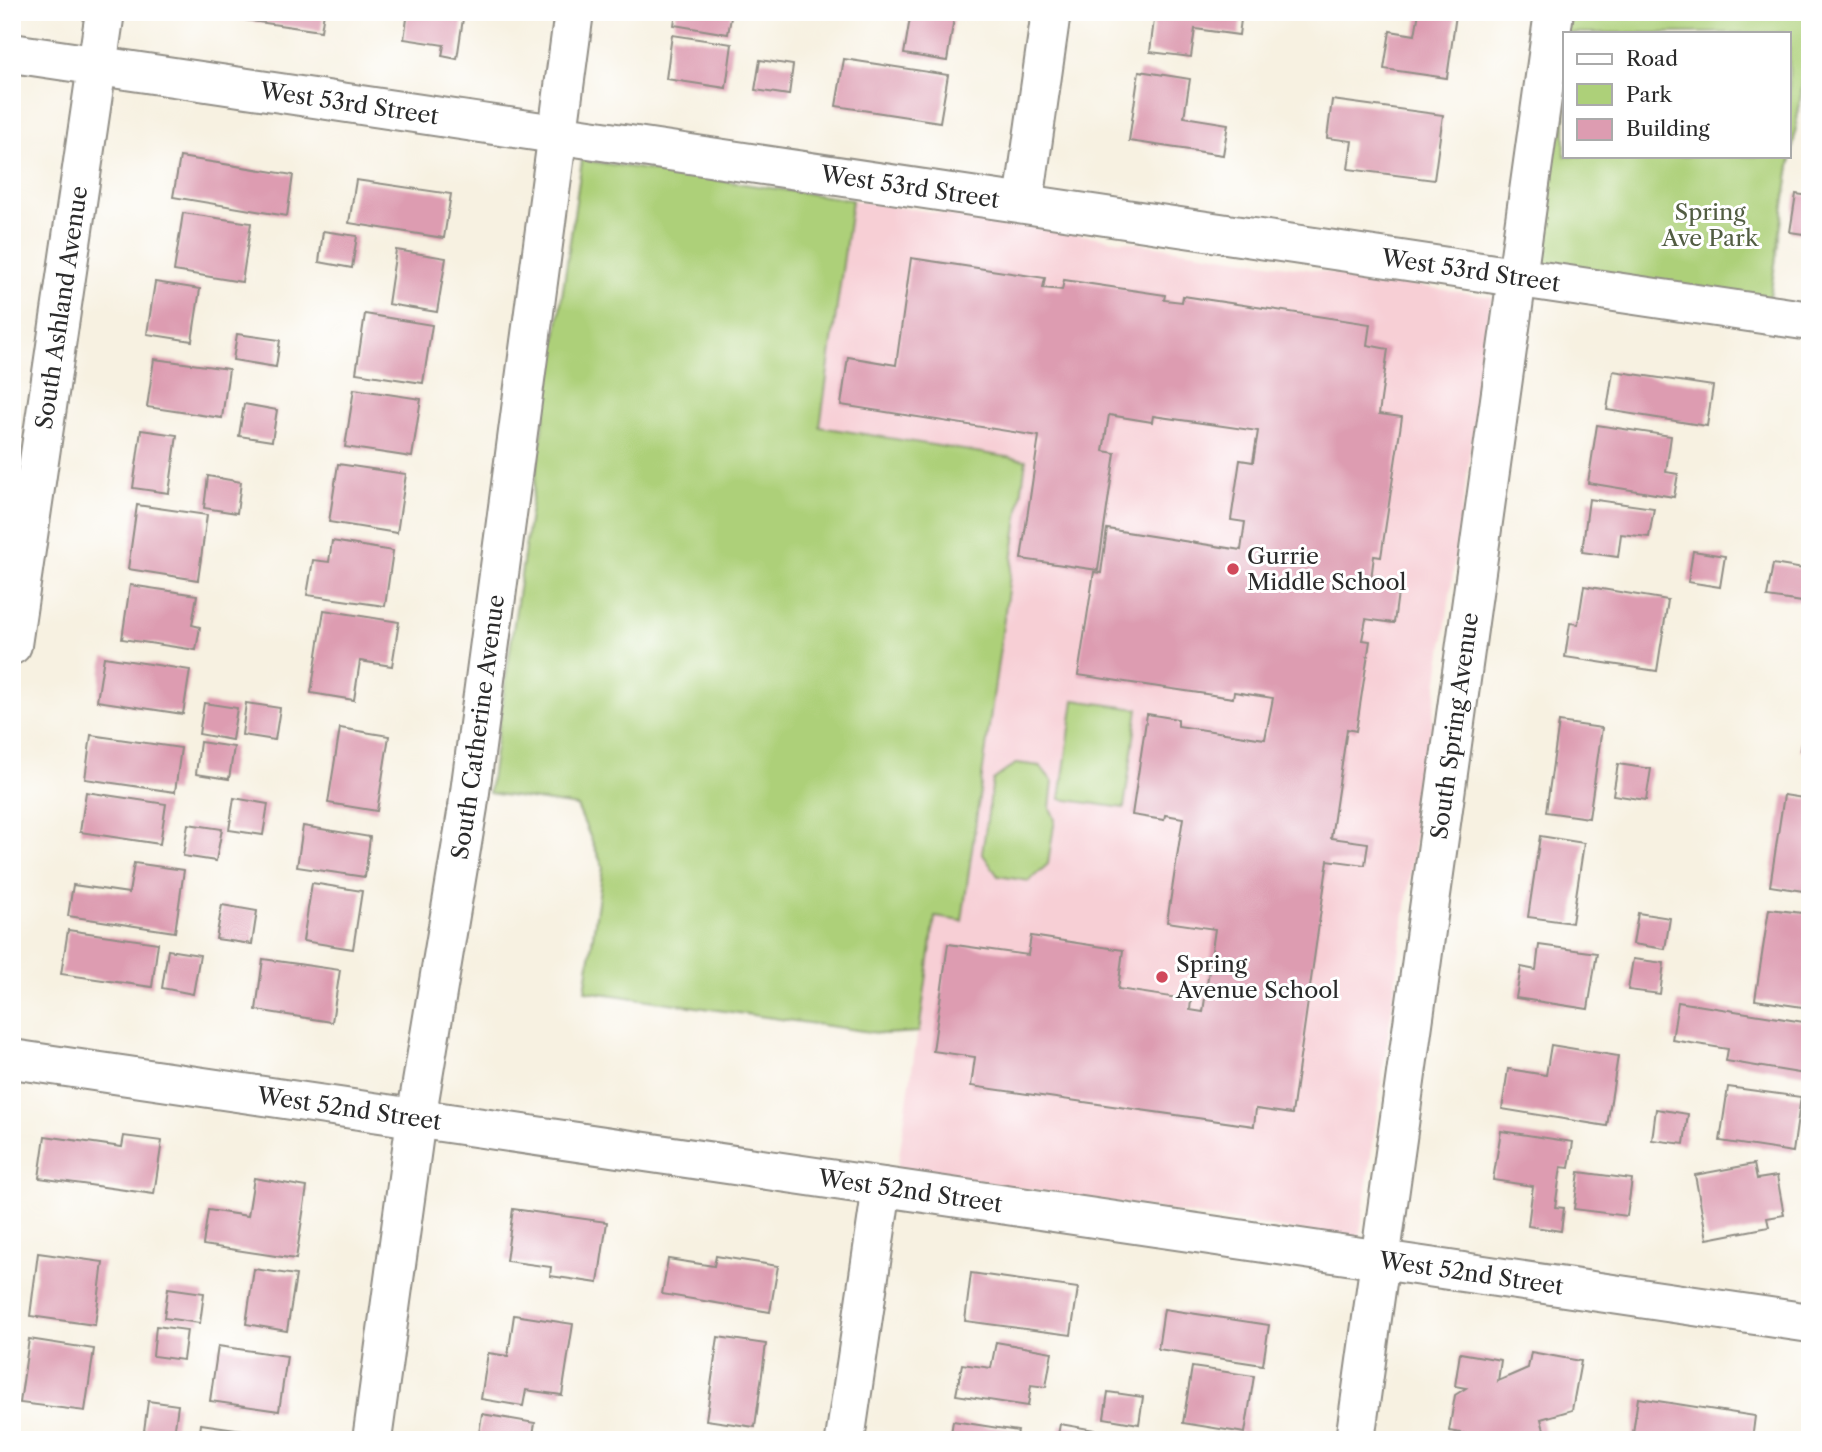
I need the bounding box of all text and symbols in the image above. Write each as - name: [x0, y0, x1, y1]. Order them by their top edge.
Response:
- legend: [1563, 32, 1790, 158]
- text: Road: [1626, 46, 1678, 71]
- street label: West 53rd Street: [257, 76, 440, 130]
- text: Park: [1626, 82, 1672, 107]
- text: Building: [1626, 116, 1711, 141]
- street label: West 53rd Street: [818, 160, 1001, 214]
- street label: South Ashland Avenue: [30, 184, 93, 431]
- park label: Spring Ave Park: [1661, 198, 1760, 252]
- street label: West 53rd Street: [1379, 243, 1562, 298]
- place label: Gurrie Middle School: [1247, 542, 1407, 596]
- marker: Gurrie Middle School: [1225, 561, 1241, 577]
- street label: South Catherine Avenue: [446, 593, 510, 861]
- street label: South Spring Avenue: [1425, 611, 1484, 841]
- place label: Spring Avenue School: [1175, 950, 1339, 1004]
- marker: Spring Avenue School: [1154, 969, 1170, 985]
- street label: West 52nd Street: [254, 1081, 443, 1136]
- street label: West 52nd Street: [815, 1163, 1004, 1218]
- street label: West 52nd Street: [1376, 1246, 1565, 1301]

